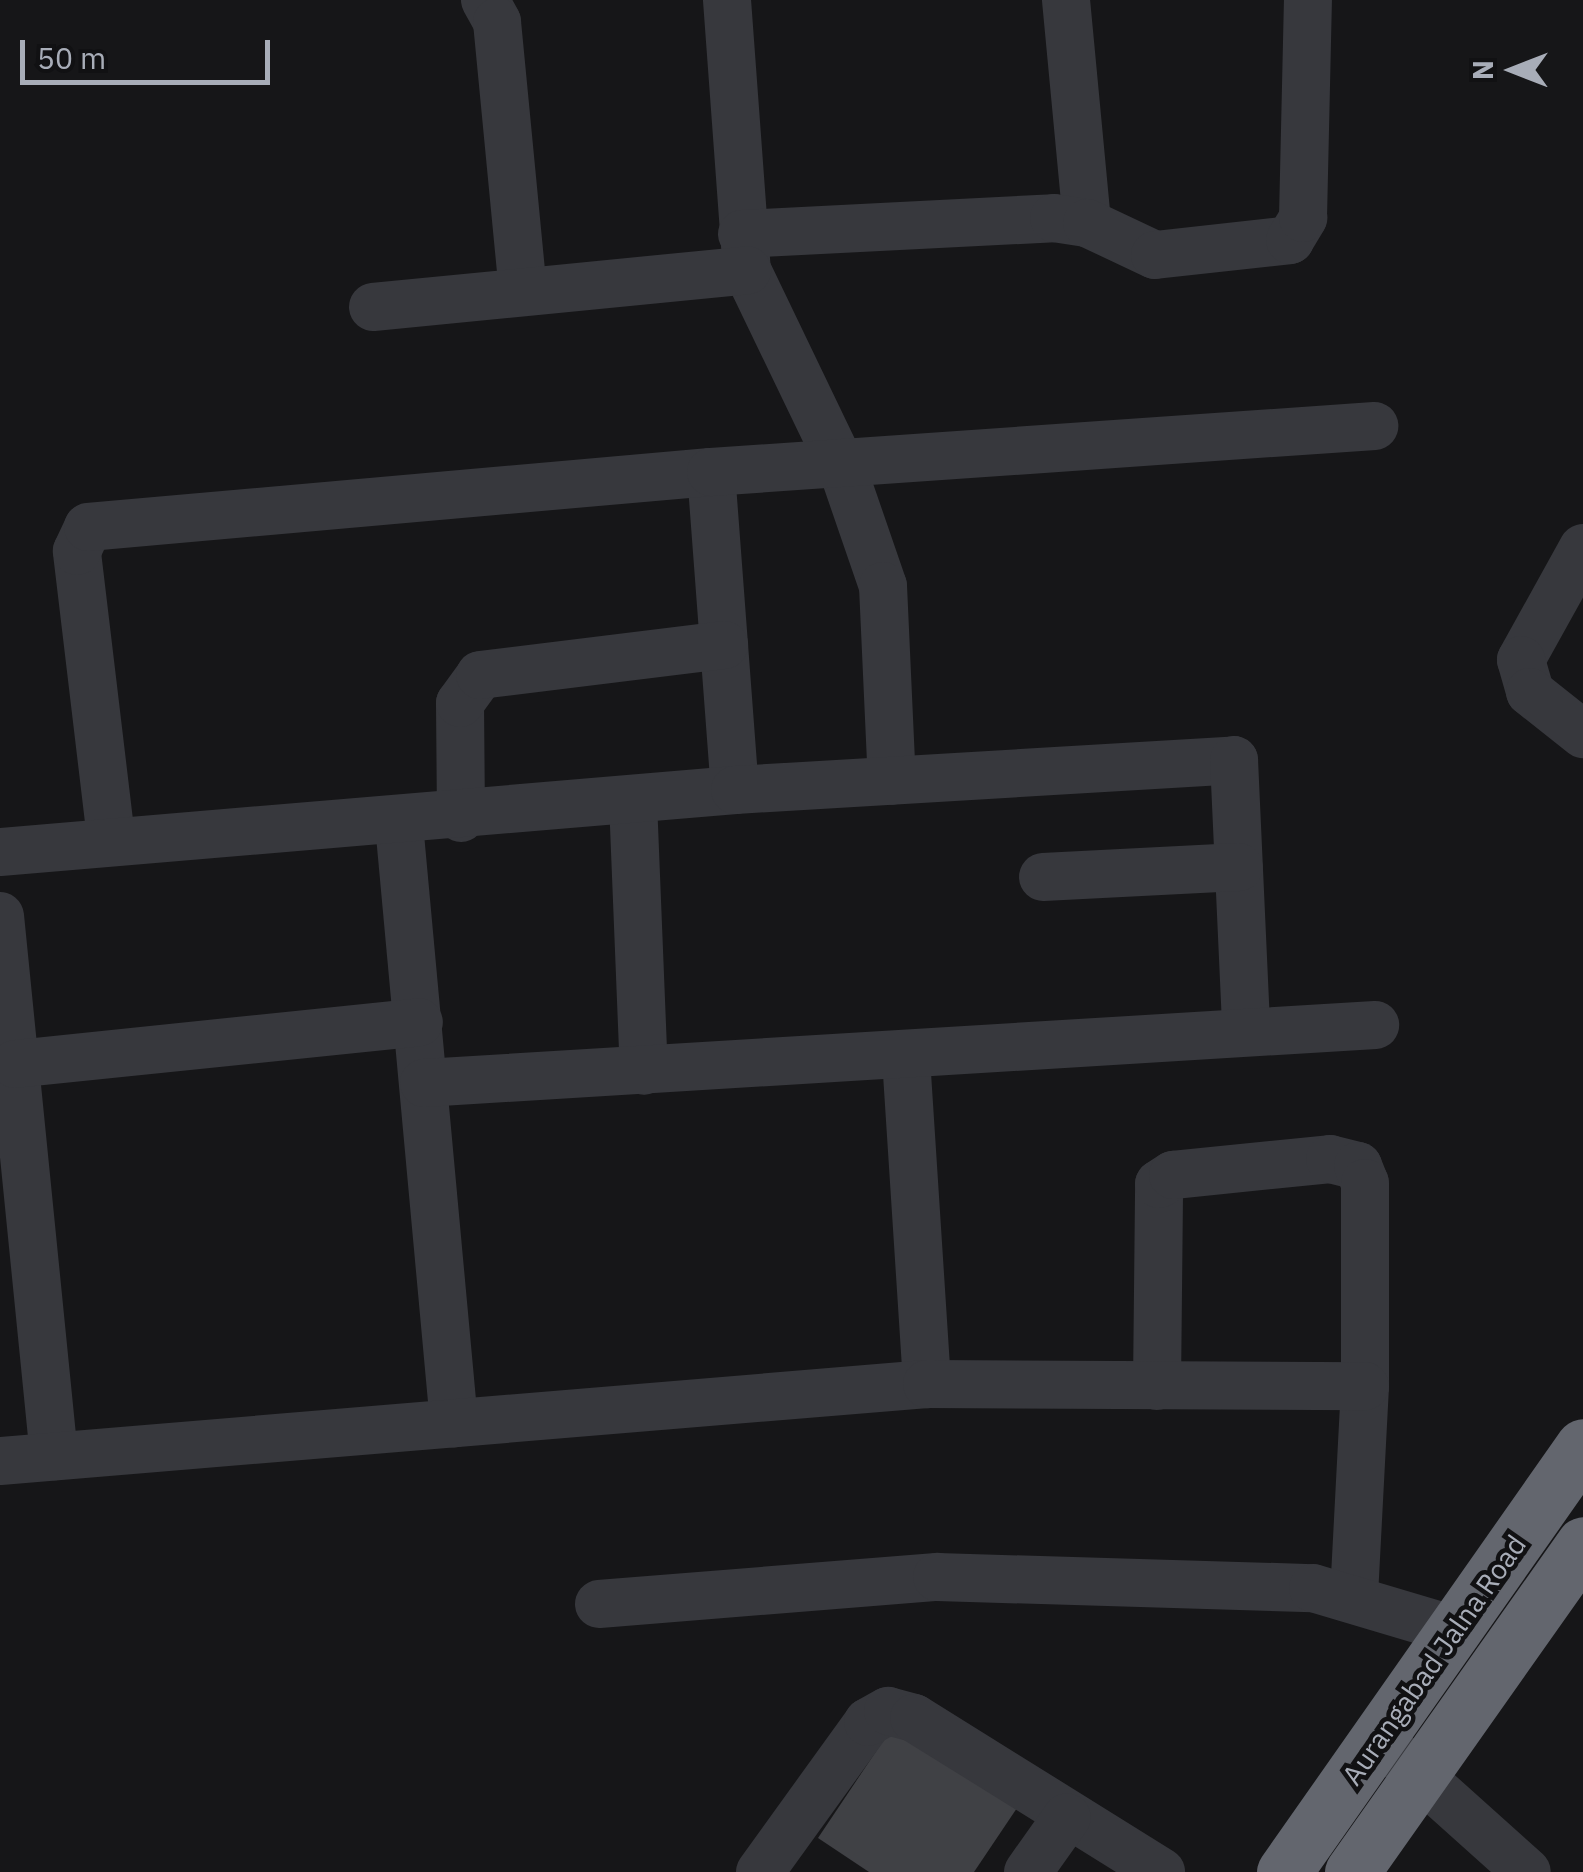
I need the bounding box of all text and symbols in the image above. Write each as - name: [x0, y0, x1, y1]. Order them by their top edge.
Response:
- scale bar: [25, 20, 275, 82]
- north arrow: [1463, 20, 1563, 120]
- text: 50 m: [37, 38, 106, 77]
- text: N: [1464, 60, 1501, 80]
- street label: Aurangabad Jalna Road: [1335, 1529, 1533, 1791]

